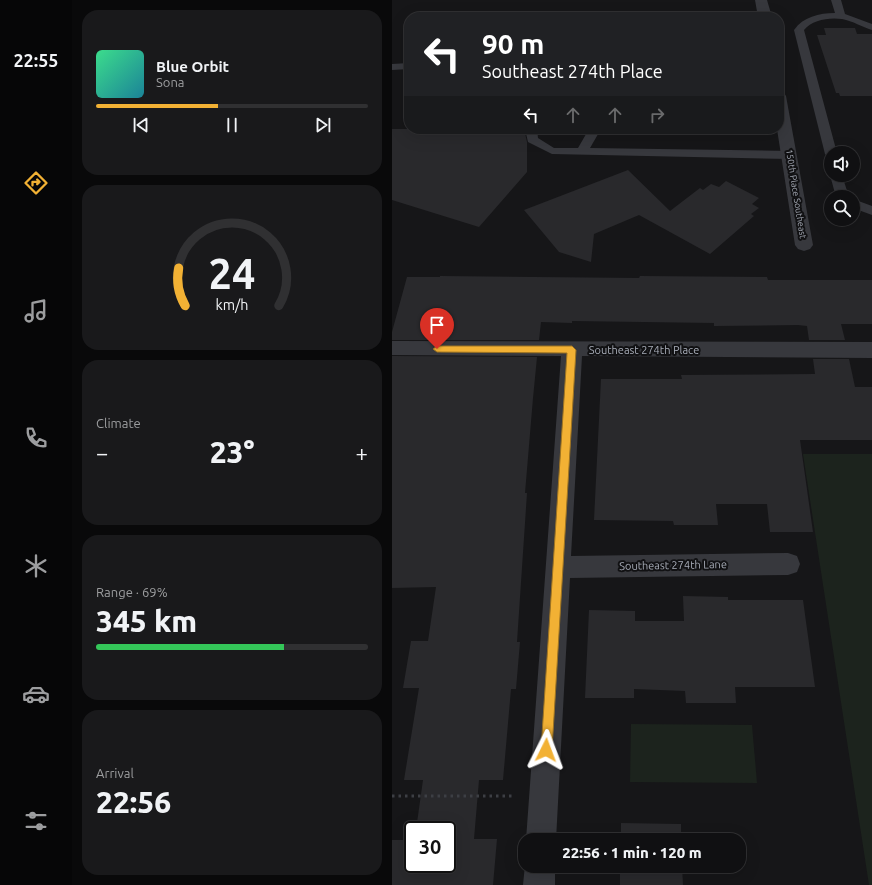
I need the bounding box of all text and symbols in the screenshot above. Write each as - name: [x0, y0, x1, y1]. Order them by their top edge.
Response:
- icon: left: [416, 28, 468, 80]
- text: 90 m: [482, 28, 544, 59]
- text: 22:55: [13, 50, 59, 70]
- text: Blue Orbit: [156, 58, 229, 75]
- text: Southeast 274th Place: [482, 61, 663, 81]
- text: Sona: [156, 75, 185, 89]
- icon: left: [520, 104, 542, 126]
- icon: ahead: [562, 104, 584, 126]
- icon: ahead: [604, 104, 626, 126]
- icon: right: [646, 104, 668, 126]
- icon: previous: [130, 114, 152, 136]
- icon: pause: [221, 114, 243, 136]
- icon: next: [312, 114, 334, 136]
- map controls: [824, 146, 860, 226]
- button: sound: [824, 146, 860, 182]
- street label: 150th Place Southeast: [784, 149, 808, 240]
- icon: directions: [22, 169, 50, 197]
- button: search: [824, 190, 860, 226]
- text: 24: [209, 249, 255, 296]
- text: km/h: [216, 296, 248, 312]
- icon: music: [22, 297, 50, 325]
- pin: [420, 308, 454, 349]
- icon: arrive: [426, 314, 448, 336]
- street label: Southeast 274th Place: [589, 344, 699, 356]
- text: Climate: [96, 416, 141, 430]
- icon: phone: [22, 424, 50, 452]
- text: 23°: [210, 435, 254, 469]
- text: −: [96, 440, 108, 465]
- text: +: [356, 440, 368, 465]
- icon: climate: [22, 552, 50, 580]
- street label: Southeast 274th Lane: [619, 558, 727, 572]
- text: Range · 69%: [96, 585, 168, 599]
- text: 345 km: [96, 604, 197, 638]
- icon: car: [22, 680, 50, 708]
- position arrow: [525, 729, 567, 771]
- text: Arrival: [96, 766, 134, 780]
- text: 22:56: [96, 785, 171, 819]
- icon: filters: [22, 807, 50, 835]
- speed limit sign: 30: [404, 821, 456, 873]
- text: 22:56 · 1 min · 120 m: [562, 844, 702, 861]

